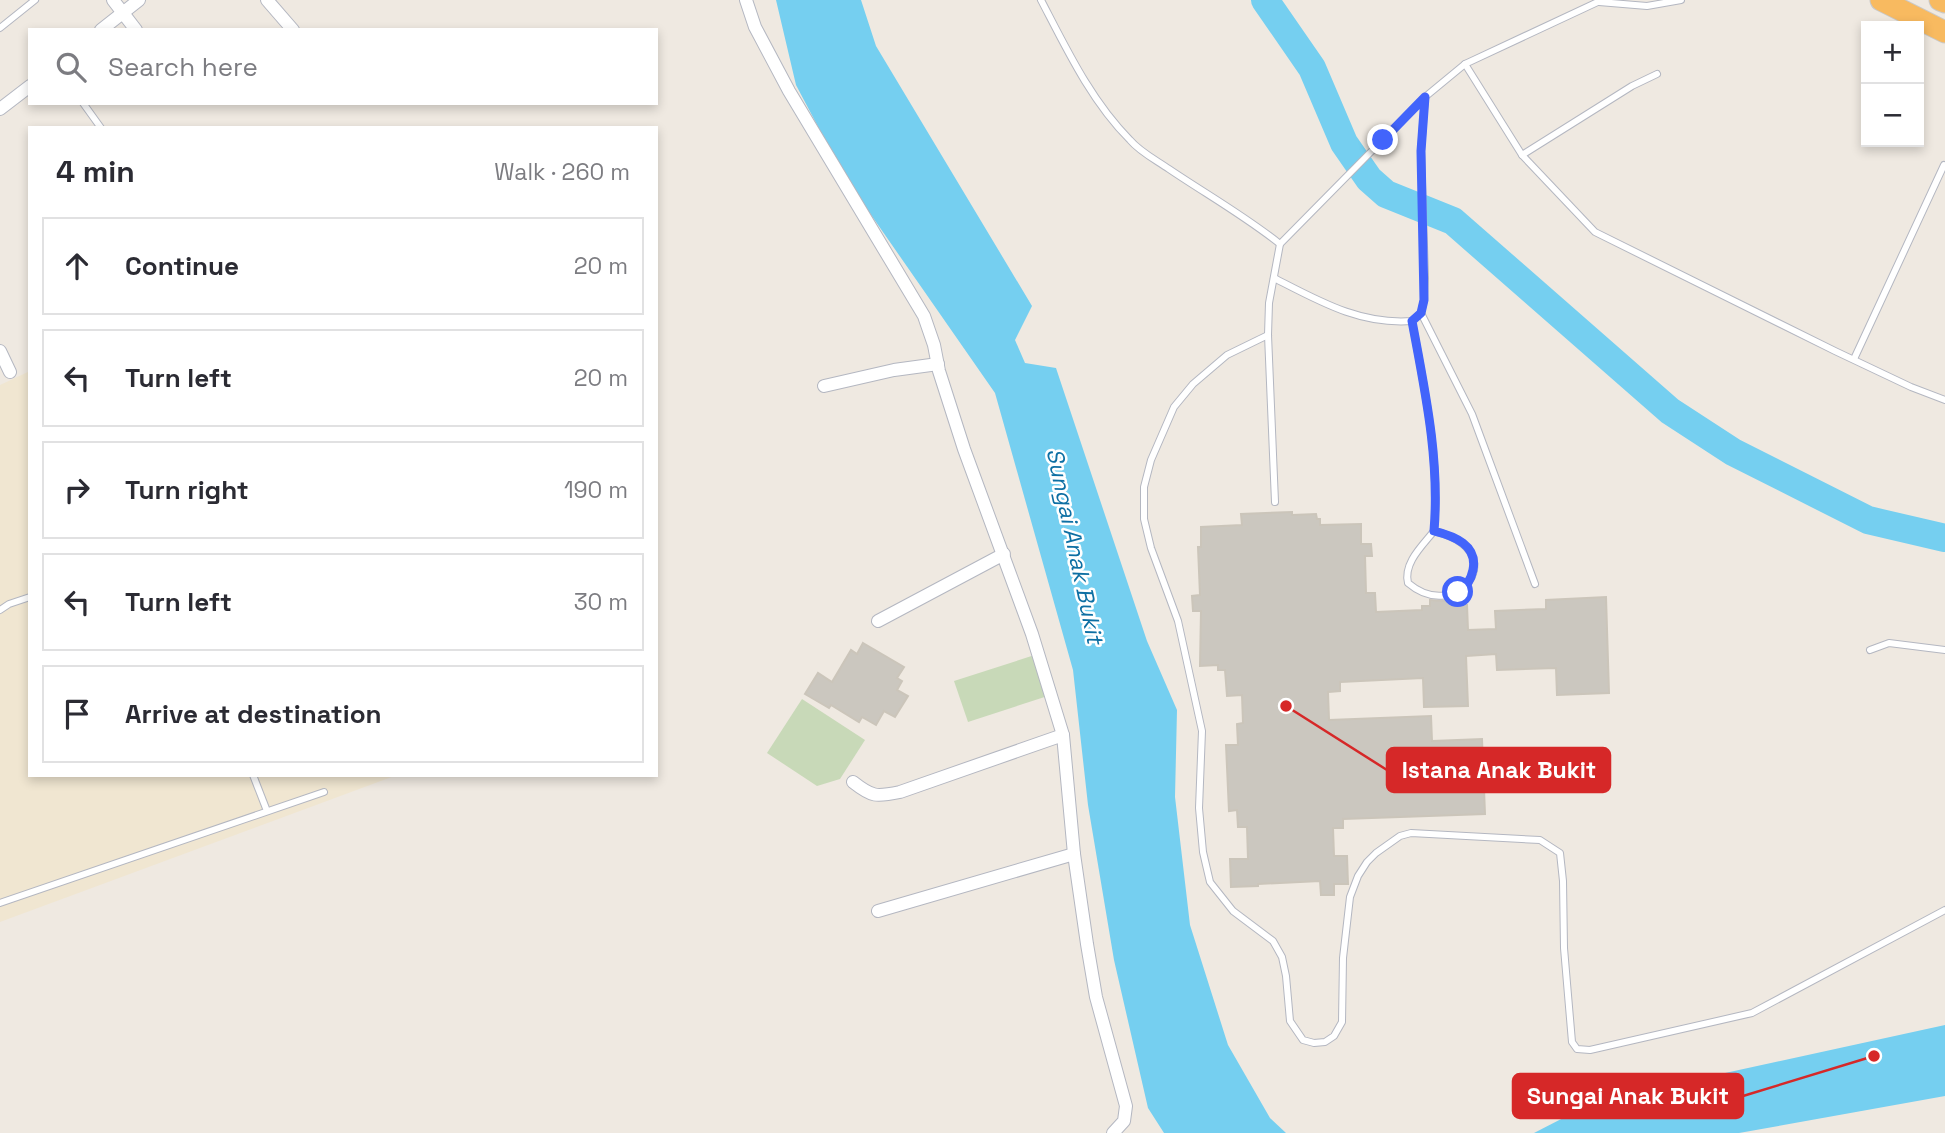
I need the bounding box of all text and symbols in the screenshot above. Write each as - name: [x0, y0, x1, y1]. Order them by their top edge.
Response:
- map controls: [1861, 21, 1924, 147]
- button: +: [1861, 21, 1924, 84]
- search box: [28, 28, 658, 105]
- icon: search: [52, 48, 90, 86]
- text: Search here: [108, 50, 258, 84]
- button: −: [1861, 84, 1924, 147]
- route end: [1367, 124, 1398, 155]
- text: 4 min: [56, 152, 135, 191]
- text: Walk · 260 m: [494, 157, 630, 187]
- icon: ahead: [58, 247, 96, 285]
- text: Continue: [125, 249, 239, 283]
- text: 20 m: [574, 251, 628, 281]
- icon: left: [58, 359, 96, 397]
- text: Turn left: [125, 361, 232, 395]
- text: 20 m: [574, 363, 628, 393]
- water label: Sungai Anak Bukit: [1040, 445, 1111, 649]
- icon: right: [58, 471, 96, 509]
- text: Turn right: [125, 473, 249, 507]
- text: 190 m: [564, 475, 628, 505]
- route start: [1442, 576, 1473, 607]
- icon: left: [58, 583, 96, 621]
- text: Turn left: [125, 585, 232, 619]
- text: 30 m: [574, 587, 628, 617]
- icon: arrive: [58, 695, 96, 733]
- text: Arrive at destination: [125, 697, 382, 731]
- callout: Istana Anak Bukit: [1387, 748, 1610, 792]
- text: Istana Anak Bukit: [1402, 755, 1596, 785]
- callout: Sungai Anak Bukit: [1513, 1074, 1743, 1118]
- text: Sungai Anak Bukit: [1527, 1081, 1729, 1111]

